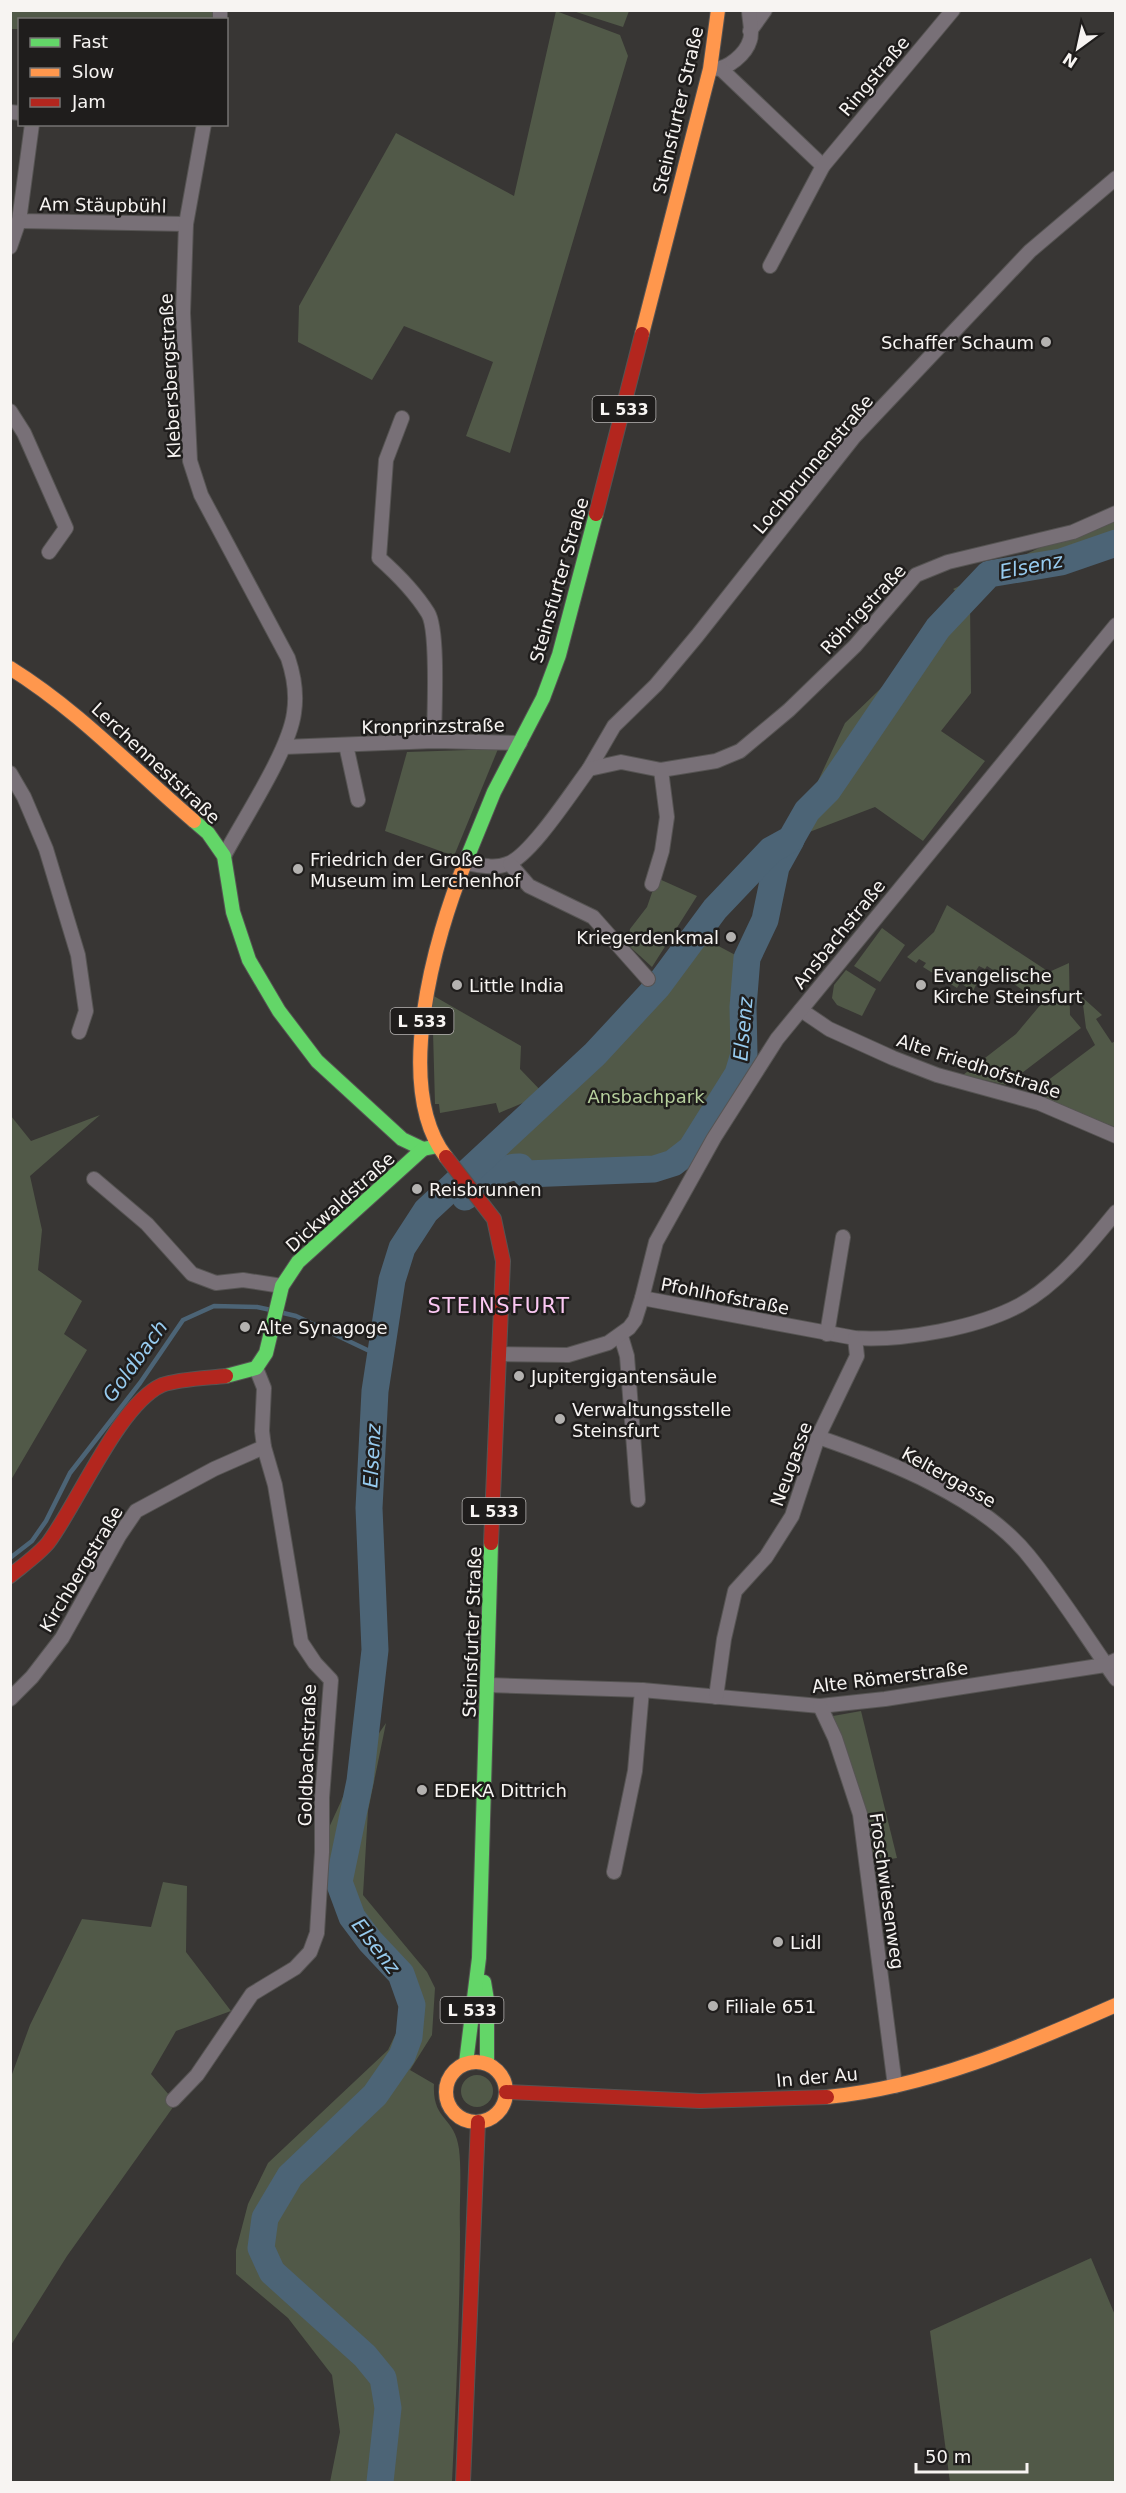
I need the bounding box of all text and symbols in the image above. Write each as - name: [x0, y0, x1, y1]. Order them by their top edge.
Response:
- legend: [18, 18, 228, 126]
- north arrow: [1048, 18, 1108, 78]
- street label: Steinsfurter Straße: [649, 24, 707, 196]
- text: Fast: [72, 31, 108, 52]
- street label: Ringstraße: [835, 32, 913, 120]
- text: N: [1059, 49, 1081, 72]
- text: Slow: [72, 61, 114, 82]
- text: Jam: [71, 91, 106, 112]
- street label: Am Stäupbühl: [39, 193, 167, 217]
- street label: Klebersbergstraße: [155, 293, 185, 459]
- place label: Schaffer Schaum: [881, 332, 1034, 353]
- marker: Schaffer Schaum: [1039, 335, 1053, 349]
- street label: Lochbrunnenstraße: [749, 390, 877, 538]
- road number: L 533: [592, 396, 656, 422]
- street label: Steinsfurter Straße: [525, 495, 593, 665]
- water label: Elsenz: [997, 548, 1065, 584]
- street label: Röhrigstraße: [816, 560, 910, 658]
- street label: Lerchenneststraße: [87, 698, 225, 828]
- street label: Kronprinzstraße: [361, 714, 505, 738]
- place label: Friedrich der Große Museum im Lerchenhof: [310, 849, 521, 891]
- marker: Friedrich der Große Museum im Lerchenhof: [291, 862, 305, 876]
- street label: Ansbachstraße: [789, 875, 889, 993]
- place label: Kriegerdenkmal: [576, 927, 719, 948]
- marker: Kriegerdenkmal: [724, 930, 738, 944]
- place label: Evangelische Kirche Steinsfurt: [933, 965, 1082, 1007]
- place label: Little India: [469, 975, 564, 996]
- marker: Little India: [450, 978, 464, 992]
- marker: Evangelische Kirche Steinsfurt: [914, 978, 928, 992]
- water label: Elsenz: [728, 996, 758, 1062]
- road number: L 533: [390, 1008, 454, 1034]
- street label: Alte Friedhofstraße: [894, 1030, 1064, 1102]
- park label: Ansbachpark: [587, 1086, 705, 1107]
- street label: Dickwaldstraße: [281, 1148, 399, 1256]
- place label: Reisbrunnen: [429, 1179, 542, 1200]
- marker: Reisbrunnen: [410, 1182, 424, 1196]
- street label: Pfohlhofstraße: [659, 1273, 791, 1319]
- district label: STEINSFURT: [428, 1294, 571, 1318]
- water label: Goldbach: [97, 1316, 173, 1406]
- place label: Alte Synagoge: [257, 1317, 388, 1338]
- marker: Alte Synagoge: [238, 1320, 252, 1334]
- place label: Jupitergigantensäule: [530, 1366, 717, 1387]
- marker: Jupitergigantensäule: [512, 1369, 526, 1383]
- place label: Verwaltungsstelle Steinsfurt: [572, 1399, 731, 1441]
- marker: Verwaltungsstelle Steinsfurt: [553, 1412, 567, 1426]
- street label: Neugasse: [766, 1419, 816, 1509]
- water label: Elsenz: [358, 1423, 386, 1489]
- street label: Keltergasse: [898, 1442, 1000, 1512]
- road number: L 533: [462, 1498, 526, 1524]
- street label: Kirchbergstraße: [35, 1502, 127, 1636]
- street label: Steinsfurter Straße: [459, 1546, 485, 1718]
- street label: Alte Römerstraße: [811, 1657, 969, 1697]
- street label: Goldbachstraße: [294, 1683, 320, 1827]
- place label: EDEKA Dittrich: [434, 1780, 567, 1801]
- marker: EDEKA Dittrich: [415, 1783, 429, 1797]
- street label: Froschwiesenweg: [866, 1811, 908, 1971]
- water label: Elsenz: [347, 1913, 405, 1979]
- place label: Lidl: [790, 1932, 821, 1953]
- marker: Lidl: [771, 1935, 785, 1949]
- place label: Filiale 651: [725, 1996, 816, 2017]
- road number: L 533: [440, 1997, 504, 2023]
- marker: Filiale 651: [706, 1999, 720, 2013]
- street label: In der Au: [775, 2063, 859, 2091]
- scale bar: [916, 2436, 1027, 2474]
- text: 50 m: [925, 2446, 971, 2467]

